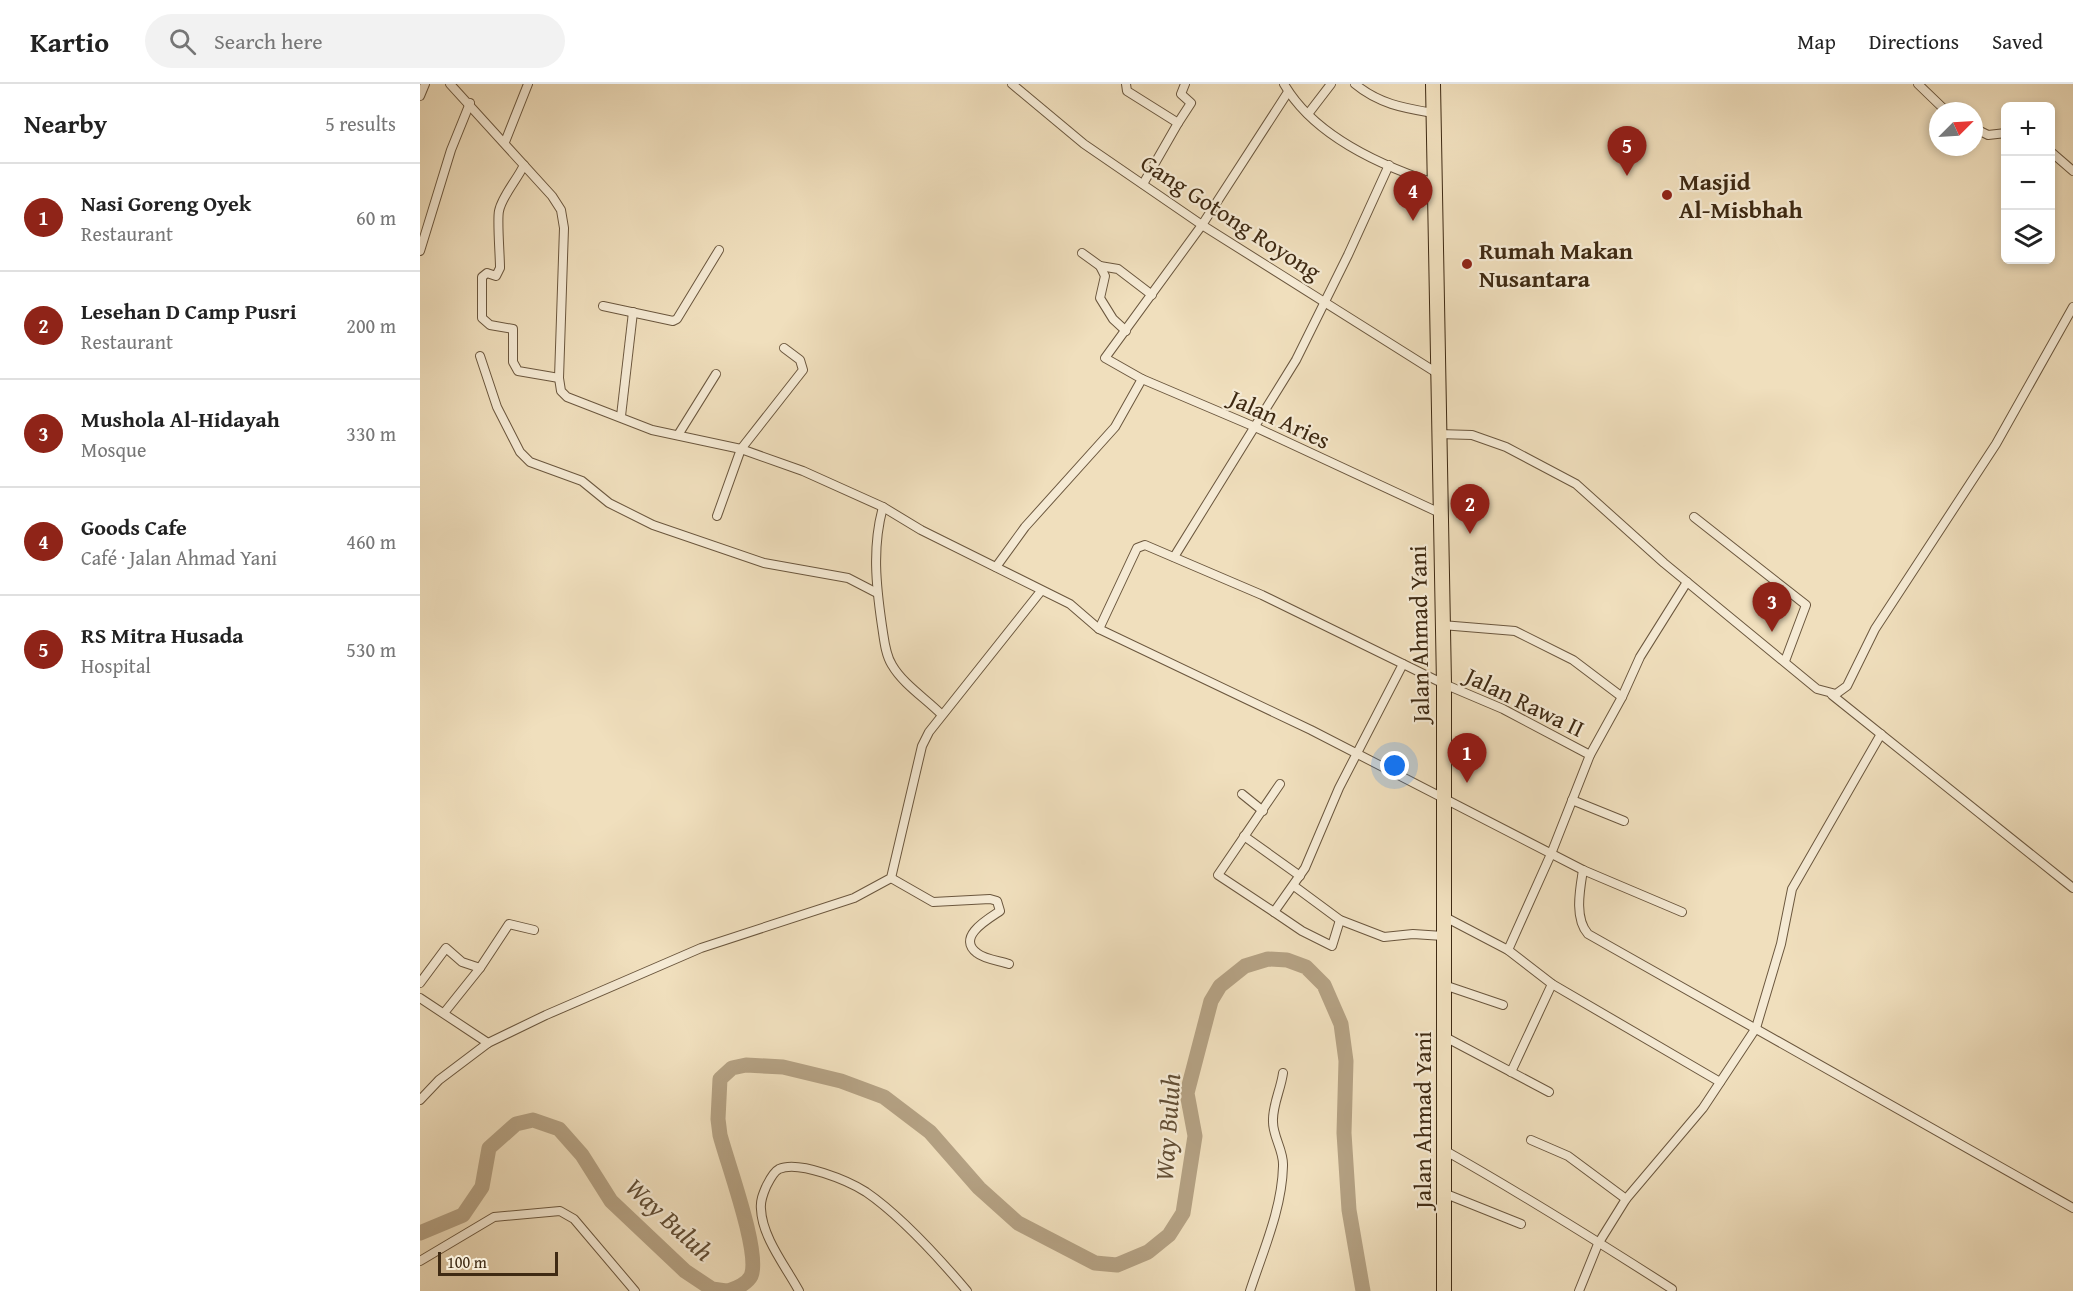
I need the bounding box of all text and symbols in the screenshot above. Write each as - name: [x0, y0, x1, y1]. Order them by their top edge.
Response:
- search box: [145, 14, 565, 68]
- text: Kartio: [30, 21, 109, 62]
- icon: search: [166, 25, 199, 58]
- text: Search here: [214, 25, 323, 57]
- text: Map: [1797, 26, 1836, 57]
- text: Directions: [1869, 26, 1959, 57]
- text: Saved: [1992, 26, 2043, 57]
- north arrow: [1929, 102, 1983, 156]
- map controls: [2001, 102, 2055, 264]
- button: +: [2001, 102, 2055, 156]
- text: Nearby: [24, 104, 107, 143]
- text: 5 results: [325, 109, 396, 138]
- pin: 5: [1608, 126, 1646, 176]
- street label: Gang Gotong Royong: [1134, 145, 1328, 289]
- button: −: [2001, 156, 2055, 210]
- place label: Masjid Al-Misbhah: [1679, 164, 1803, 227]
- pin: 4: [1394, 172, 1432, 221]
- text: Nasi Goreng Oyek: [81, 187, 251, 219]
- marker: Masjid Al-Misbhah: [1660, 188, 1674, 202]
- text: 1: [38, 203, 49, 232]
- text: 60 m: [356, 203, 396, 232]
- button: layers: [2001, 210, 2055, 264]
- text: Restaurant: [81, 219, 173, 248]
- place label: Rumah Makan Nusantara: [1479, 233, 1633, 296]
- marker: Rumah Makan Nusantara: [1460, 257, 1474, 271]
- text: Lesehan D Camp Pusri: [81, 295, 297, 327]
- text: 2: [38, 311, 49, 340]
- text: 200 m: [346, 311, 396, 340]
- text: Restaurant: [81, 327, 173, 356]
- street label: Jalan Aries: [1221, 379, 1336, 458]
- text: Mushola Al-Hidayah: [81, 403, 280, 435]
- text: 3: [38, 419, 49, 448]
- text: 330 m: [346, 419, 396, 448]
- text: Mosque: [81, 435, 146, 464]
- pin: 2: [1450, 484, 1490, 534]
- text: Goods Cafe: [81, 511, 187, 543]
- text: 4: [38, 527, 49, 556]
- text: 460 m: [346, 527, 396, 556]
- text: Café · Jalan Ahmad Yani: [81, 543, 277, 572]
- street label: Jalan Ahmad Yani: [1400, 545, 1438, 726]
- pin: 3: [1752, 582, 1792, 632]
- text: RS Mitra Husada: [81, 619, 244, 651]
- text: 5: [38, 635, 49, 664]
- text: 530 m: [346, 635, 396, 664]
- text: Hospital: [81, 651, 151, 680]
- street label: Jalan Rawa II: [1457, 657, 1590, 746]
- pin: 1: [1448, 734, 1486, 783]
- your location: [1380, 751, 1409, 780]
- street label: Jalan Ahmad Yani: [1405, 1031, 1440, 1212]
- water label: Way Buluh: [1144, 1072, 1190, 1182]
- water label: Way Buluh: [617, 1168, 723, 1270]
- scale bar: [438, 1249, 558, 1276]
- text: 100 m: [447, 1250, 487, 1274]

